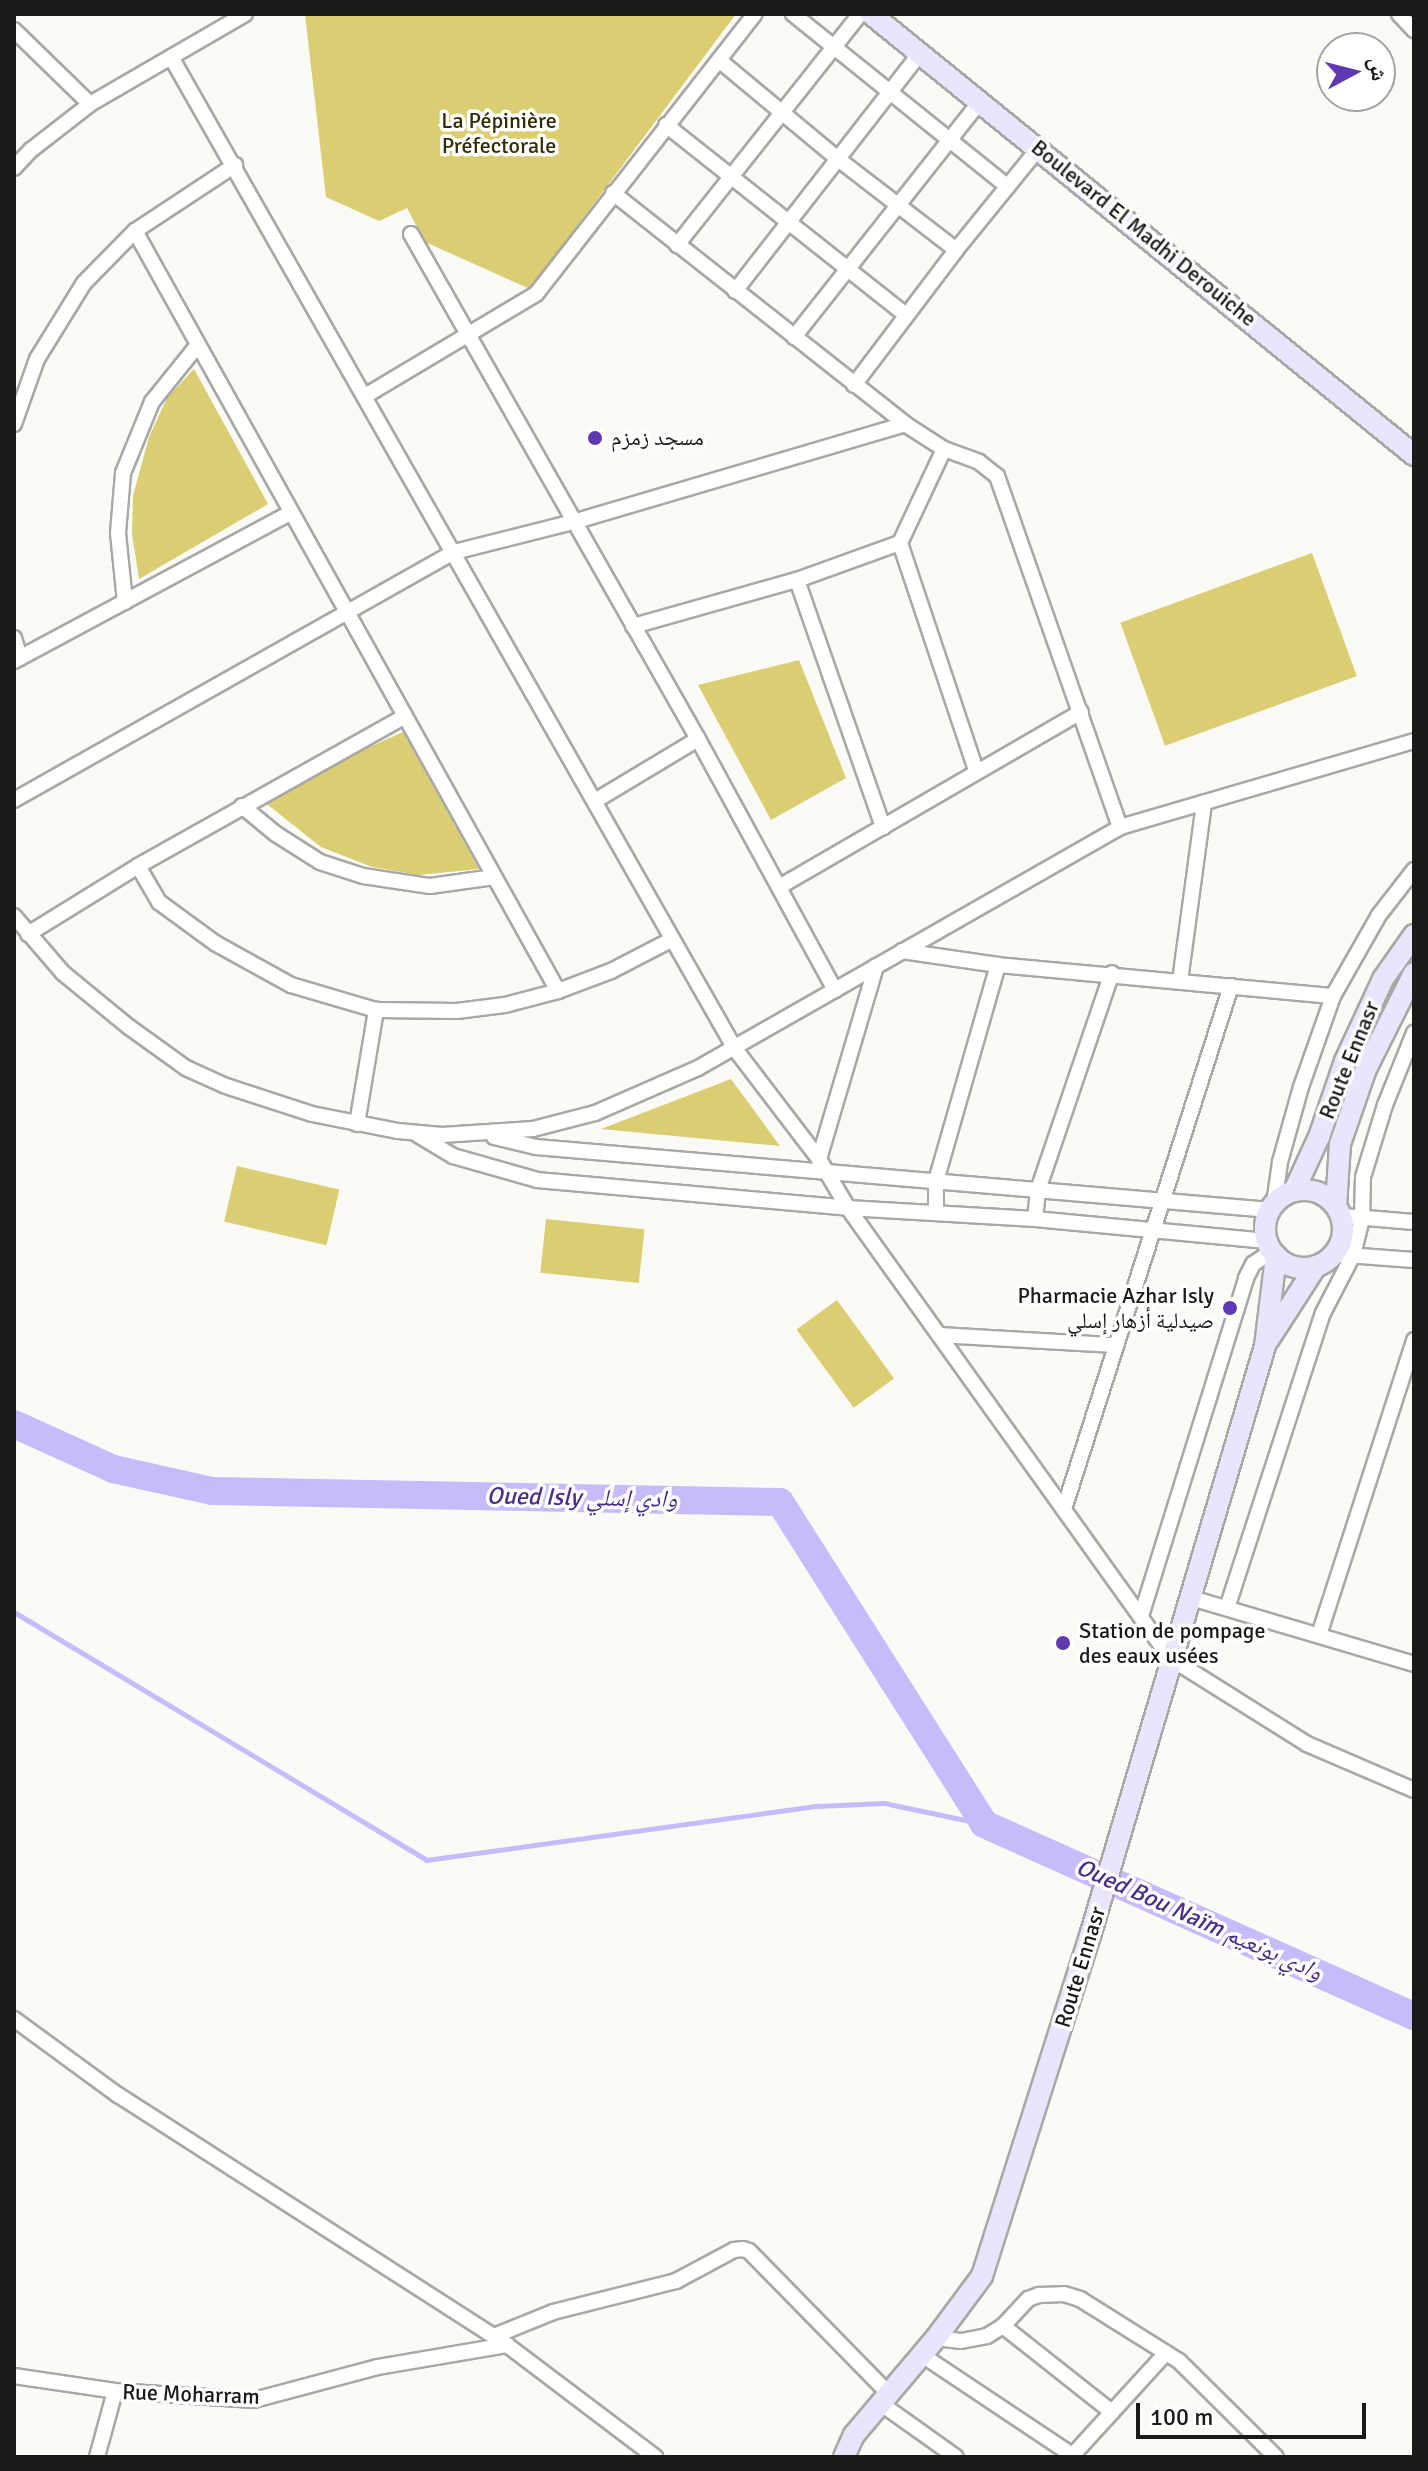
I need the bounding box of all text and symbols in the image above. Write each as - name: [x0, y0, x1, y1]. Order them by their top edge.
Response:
- north arrow: [1316, 32, 1396, 112]
- text: ش: [1364, 56, 1393, 82]
- park label: La Pépinière Préfectorale: [441, 107, 557, 158]
- street label: Boulevard El Madhi Derouiche: [1026, 134, 1262, 332]
- place label: مسجد زمزم: [611, 425, 704, 451]
- marker: مسجد زمزم: [586, 429, 604, 447]
- street label: Route Ennasr: [1313, 997, 1385, 1123]
- place label: Pharmacie Azhar Isly صيدلية أزهار إسلي: [1017, 1282, 1214, 1334]
- marker: Pharmacie Azhar Isly صيدلية أزهار إسلي: [1221, 1299, 1239, 1317]
- water label: Oued Isly وادي إسلي: [486, 1482, 678, 1514]
- place label: Station de pompage des eaux usées: [1079, 1617, 1265, 1668]
- marker: Station de pompage des eaux usées: [1054, 1634, 1072, 1652]
- water label: Oued Bou Naïm وادي بونعيم: [1071, 1853, 1327, 1987]
- street label: Route Ennasr: [1049, 1903, 1111, 2031]
- street label: Rue Moharram: [122, 2378, 260, 2410]
- scale bar: [1140, 2387, 1370, 2437]
- text: 100 m: [1150, 2402, 1213, 2432]

